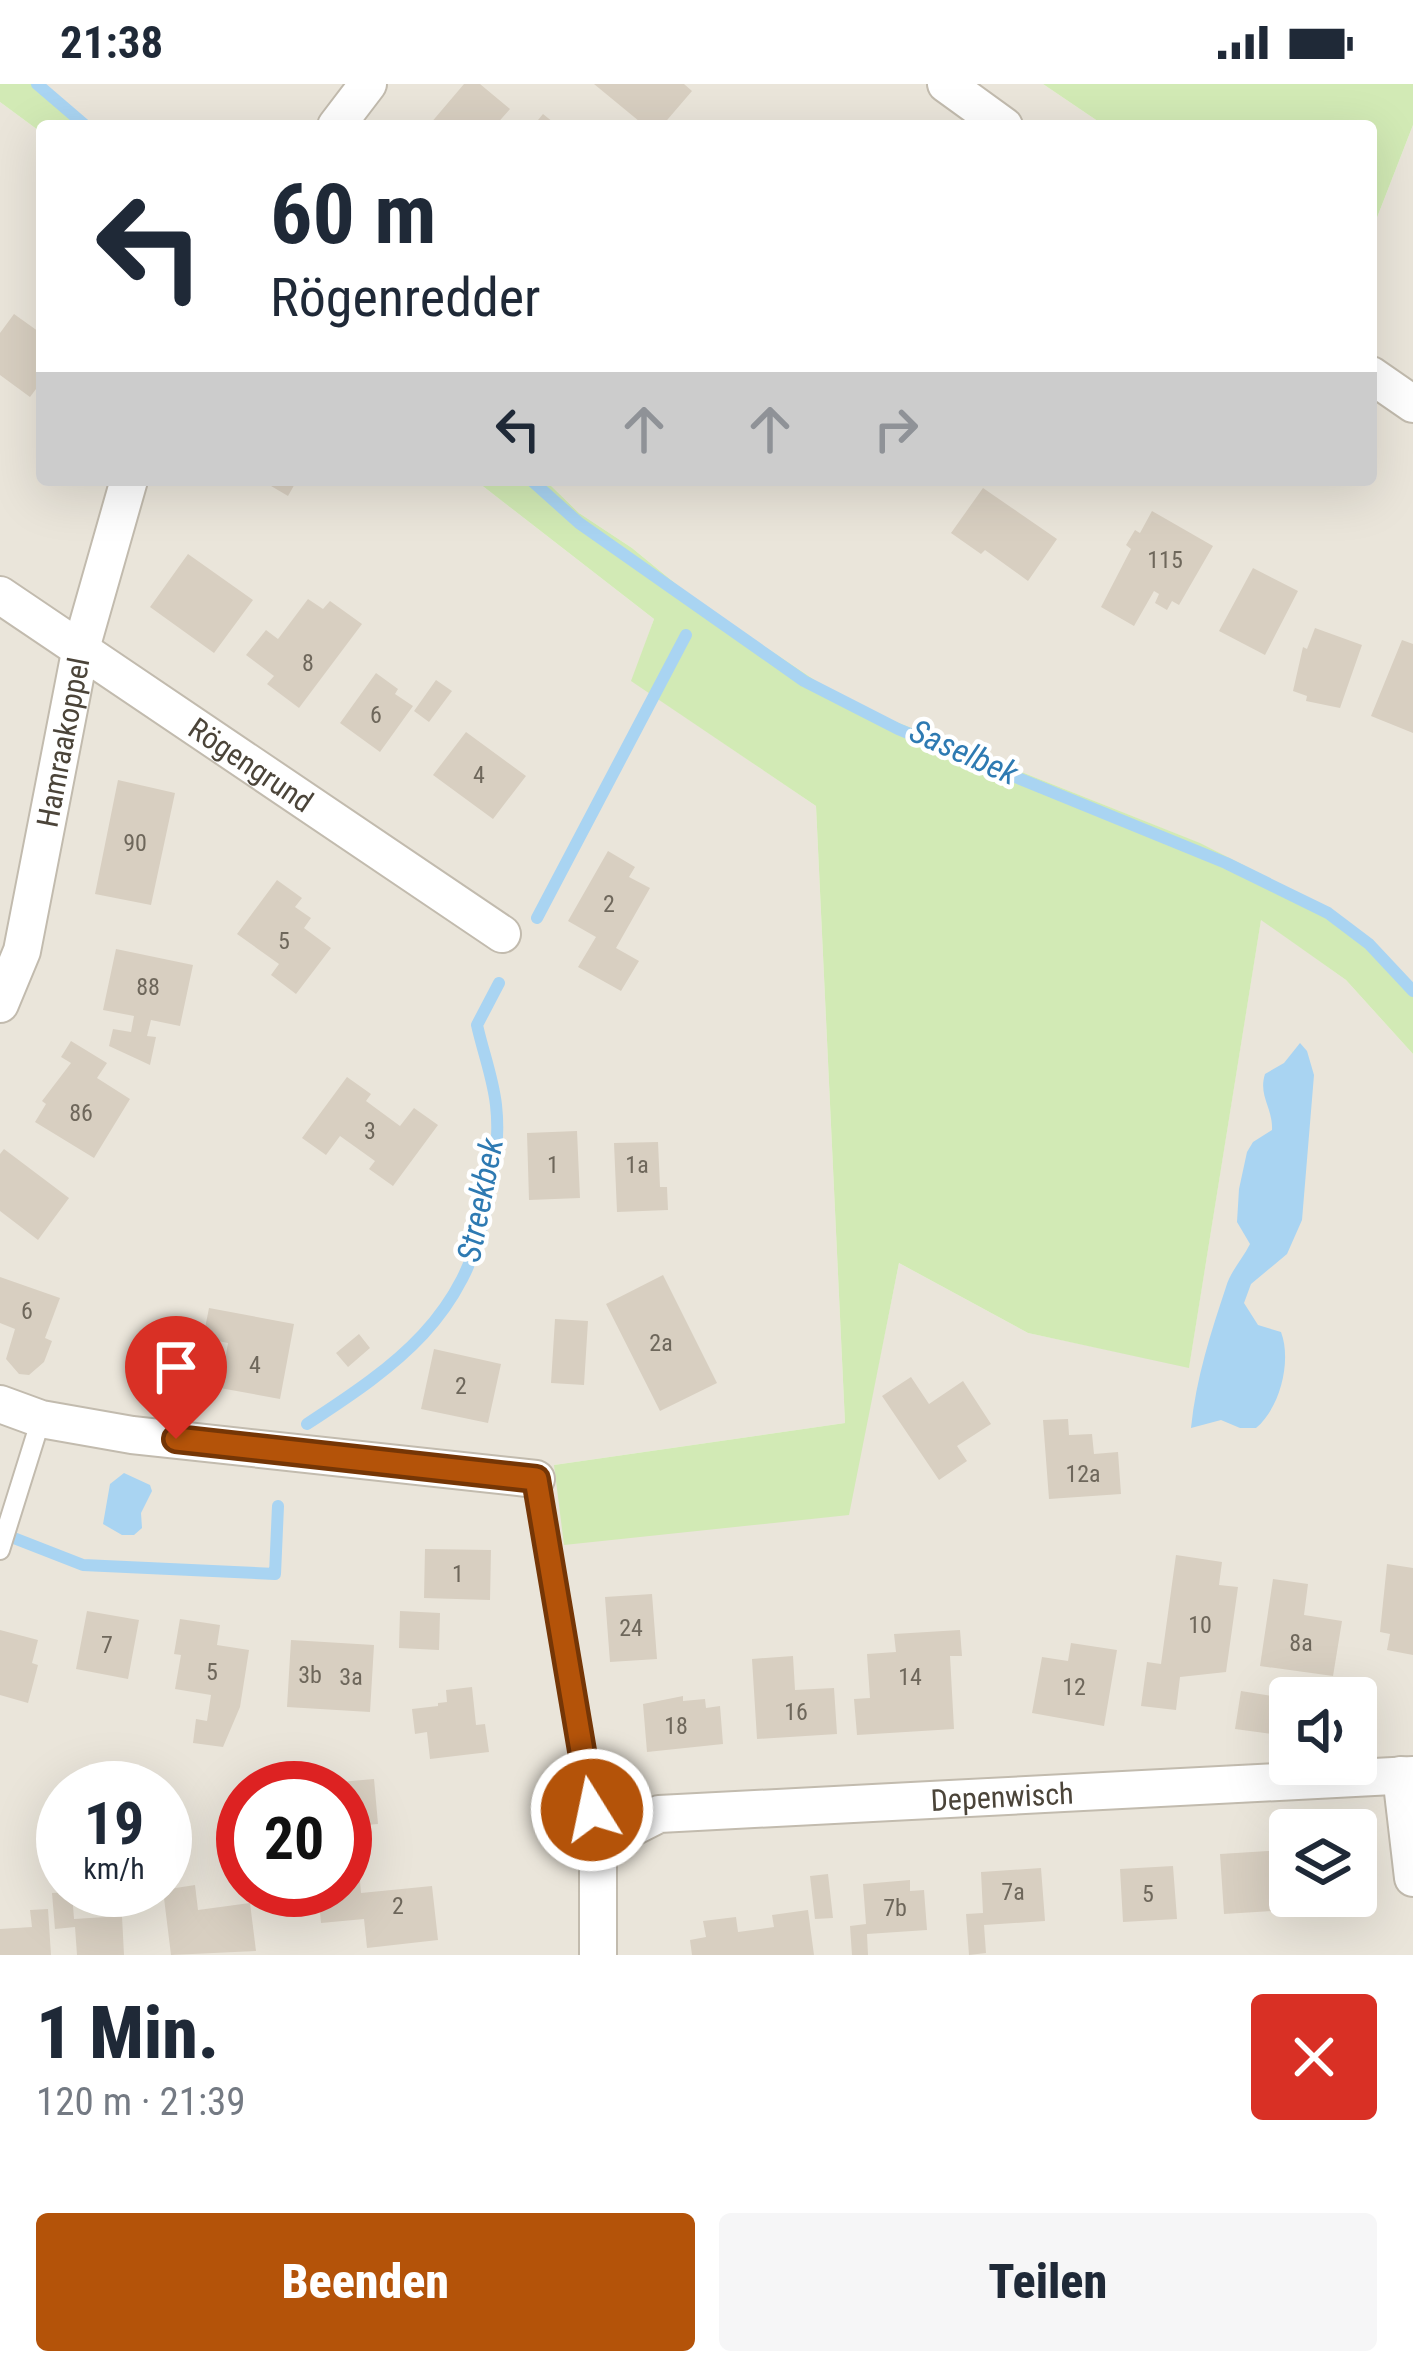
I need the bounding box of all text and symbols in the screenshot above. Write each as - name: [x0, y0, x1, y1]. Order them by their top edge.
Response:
- text: 21:38: [60, 16, 163, 69]
- text: 60 m: [270, 165, 437, 264]
- icon: left: [72, 168, 228, 324]
- text: Rögenredder: [270, 266, 540, 329]
- icon: left: [485, 396, 551, 462]
- icon: ahead: [611, 396, 677, 462]
- icon: ahead: [737, 396, 803, 462]
- icon: right: [863, 396, 929, 462]
- house number: 115: [1147, 546, 1183, 574]
- house number: 8: [302, 649, 314, 677]
- street label: Hamraakoppel: [29, 655, 96, 830]
- house number: 6: [370, 701, 382, 729]
- street label: Rögengrund: [182, 710, 320, 819]
- water label: Saselbek: [904, 711, 1025, 793]
- house number: 4: [473, 761, 485, 789]
- house number: 90: [123, 829, 147, 857]
- house number: 2: [603, 890, 615, 918]
- house number: 5: [278, 927, 290, 955]
- house number: 88: [136, 973, 160, 1001]
- house number: 86: [69, 1099, 93, 1127]
- house number: 3: [364, 1117, 376, 1145]
- water label: Streekbek: [449, 1134, 511, 1265]
- house number: 1: [547, 1151, 559, 1179]
- house number: 1a: [625, 1151, 649, 1179]
- house number: 6: [21, 1297, 33, 1325]
- pin: [125, 1316, 227, 1439]
- house number: 2a: [649, 1329, 673, 1357]
- icon: arrive: [143, 1334, 209, 1400]
- house number: 4: [249, 1351, 261, 1379]
- house number: 2: [455, 1372, 467, 1400]
- house number: 12a: [1065, 1460, 1101, 1488]
- house number: 1: [452, 1560, 464, 1588]
- house number: 10: [1188, 1611, 1212, 1639]
- house number: 24: [619, 1614, 643, 1642]
- house number: 8a: [1289, 1629, 1313, 1657]
- house number: 7: [101, 1631, 113, 1659]
- house number: 5: [206, 1658, 218, 1686]
- house number: 3b: [298, 1661, 322, 1689]
- house number: 3a: [339, 1663, 363, 1691]
- house number: 14: [898, 1663, 922, 1691]
- house number: 12: [1062, 1673, 1086, 1701]
- map controls: [1269, 1677, 1377, 1917]
- button: sound: [1269, 1677, 1377, 1785]
- house number: 16: [784, 1698, 808, 1726]
- house number: 18: [664, 1712, 688, 1740]
- position arrow: [529, 1747, 655, 1873]
- speed limit sign: 20: [216, 1761, 372, 1917]
- street label: Depenwisch: [930, 1775, 1074, 1817]
- text: 19: [84, 1788, 144, 1859]
- button: layers: [1269, 1809, 1377, 1917]
- text: km/h: [83, 1851, 145, 1886]
- house number: 7a: [1001, 1878, 1025, 1906]
- house number: 5: [1142, 1880, 1154, 1908]
- house number: 2: [392, 1892, 404, 1920]
- house number: 7b: [883, 1894, 907, 1922]
- text: 1 Min.: [36, 1991, 219, 2076]
- button: close: [1251, 1994, 1377, 2120]
- text: 120 m · 21:39: [36, 2079, 246, 2125]
- button: Beenden: [36, 2213, 695, 2351]
- button: Teilen: [719, 2213, 1377, 2351]

